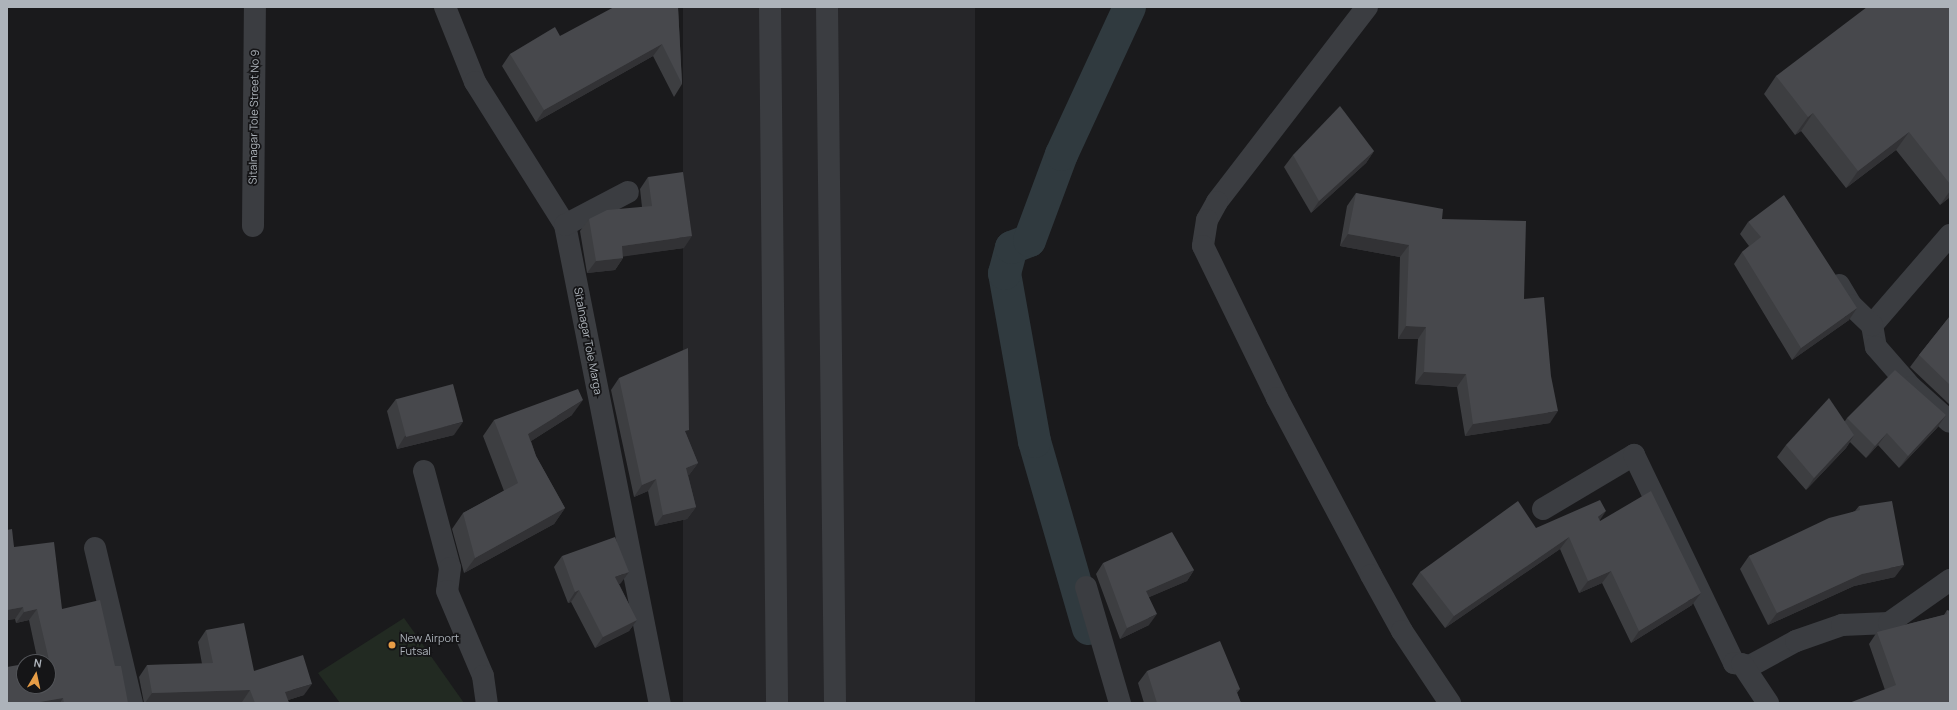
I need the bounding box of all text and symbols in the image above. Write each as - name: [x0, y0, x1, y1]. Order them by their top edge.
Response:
- street label: Sitalnagar Tole Street No 9: [246, 49, 262, 185]
- street label: Sitalnagar Tole Marga: [571, 286, 605, 396]
- place label: New Airport Futsal: [400, 632, 459, 658]
- marker: New Airport Futsal: [387, 640, 397, 650]
- north arrow: [16, 654, 56, 694]
- text: N: [33, 655, 43, 671]

